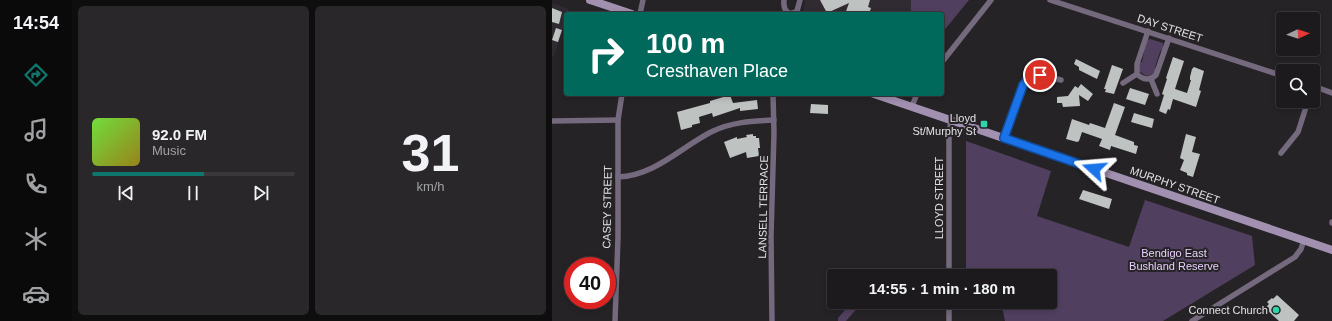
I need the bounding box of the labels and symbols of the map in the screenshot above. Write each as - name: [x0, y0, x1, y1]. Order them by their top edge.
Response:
- street label: DAY STREET: [1136, 12, 1204, 44]
- north arrow: [1276, 12, 1320, 56]
- pin: [1023, 58, 1057, 92]
- place label: Lloyd St/Murphy St: [912, 112, 976, 137]
- marker: Lloyd St/Murphy St: [979, 119, 989, 129]
- position arrow: [1073, 148, 1115, 190]
- street label: LANSELL TERRACE: [756, 155, 770, 259]
- street label: LLOYD STREET: [933, 156, 945, 239]
- street label: MURPHY STREET: [1129, 164, 1222, 206]
- street label: CASEY STREET: [600, 165, 614, 249]
- park label: Bendigo East Bushland Reserve: [1129, 247, 1219, 272]
- speed limit sign: 40: [564, 257, 616, 309]
- place label: Connect Church: [1189, 304, 1268, 316]
- marker: Connect Church: [1271, 305, 1281, 315]

